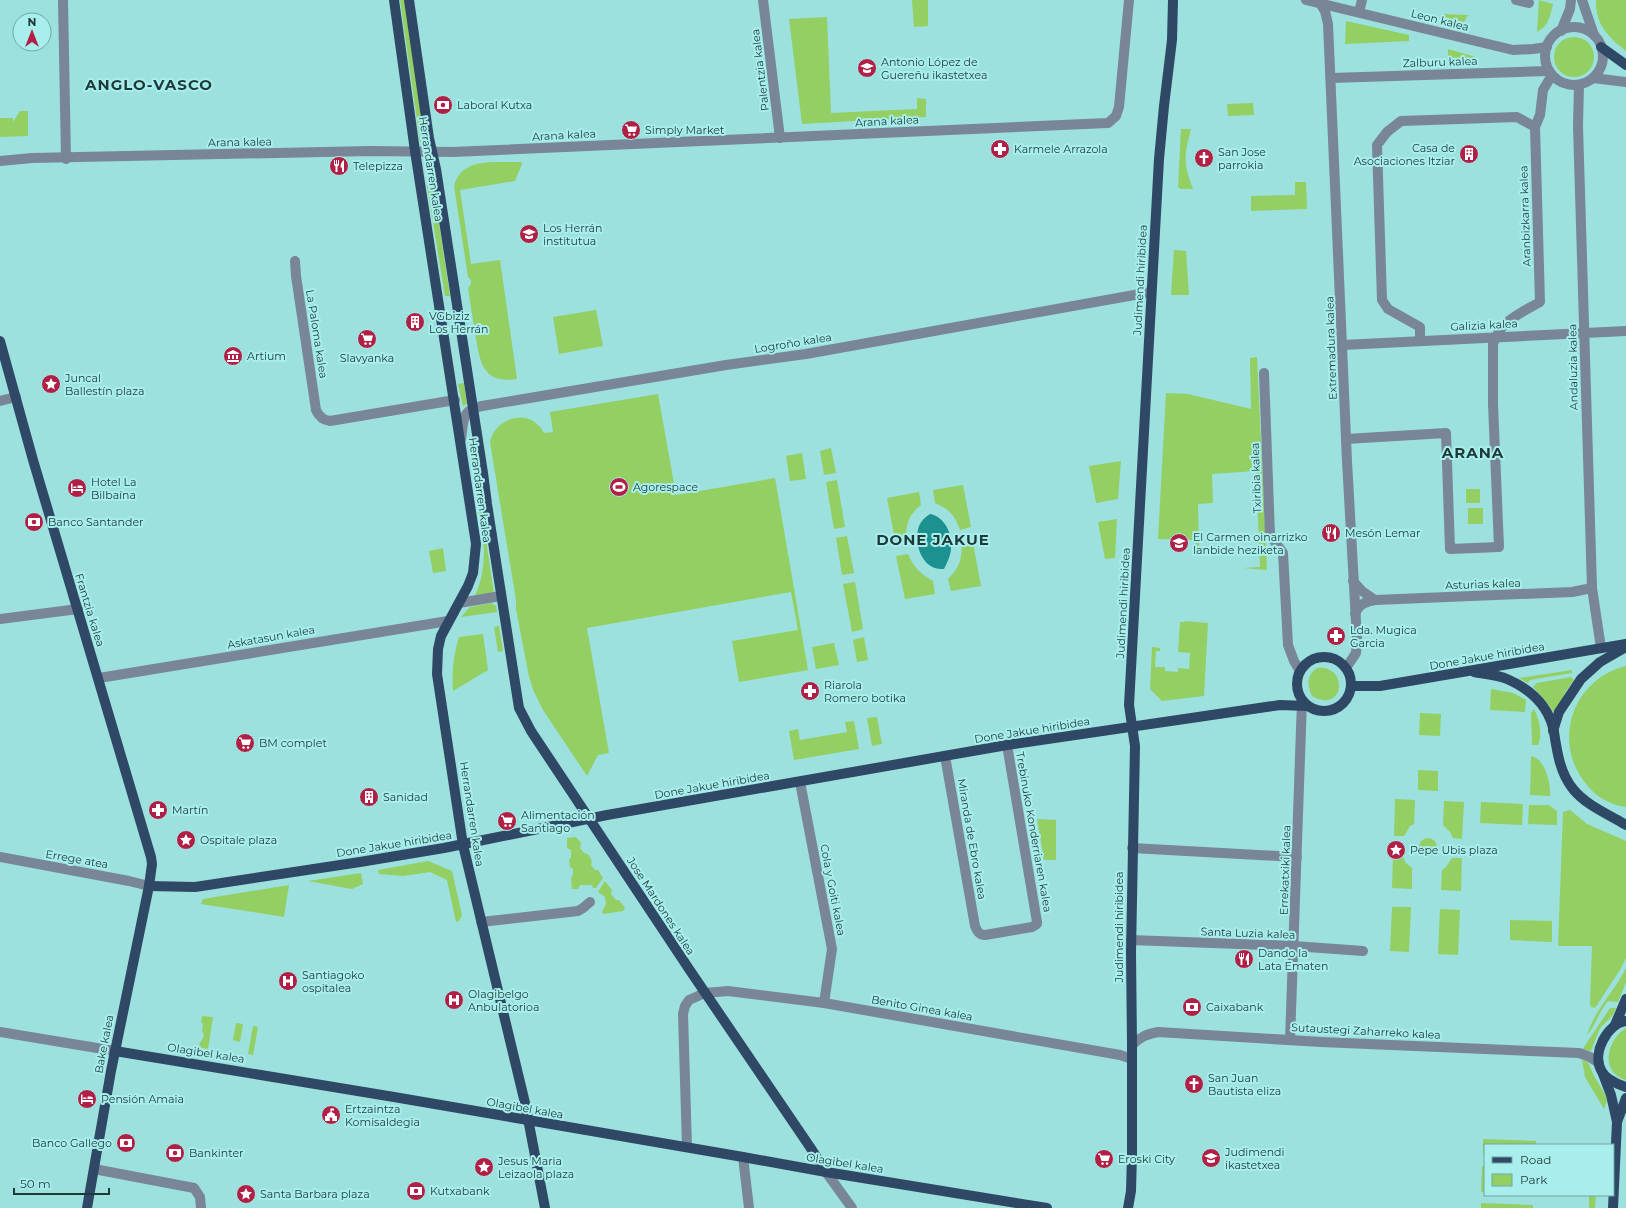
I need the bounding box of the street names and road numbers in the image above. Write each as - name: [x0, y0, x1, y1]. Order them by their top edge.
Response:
- street label: Leon kalea: [1410, 6, 1470, 34]
- street label: Palentzia kalea: [748, 28, 772, 112]
- street label: Zalburu kalea: [1402, 54, 1478, 70]
- street label: Arana kalea: [855, 112, 919, 130]
- street label: Herrandarren kalea: [416, 115, 446, 223]
- street label: Arana kalea: [532, 126, 596, 144]
- street label: Arana kalea: [208, 134, 272, 150]
- street label: Aranbizkarra kalea: [1516, 165, 1534, 267]
- street label: Judimendi hiribidea: [1130, 224, 1150, 337]
- street label: La Paloma kalea: [303, 289, 331, 379]
- street label: Extremadura kalea: [1322, 296, 1340, 400]
- street label: Galizia kalea: [1450, 316, 1518, 334]
- street label: Andaluzia kalea: [1565, 324, 1581, 410]
- street label: Logroño kalea: [753, 330, 833, 356]
- street label: Herrandarren kalea: [466, 436, 494, 544]
- street label: Txiribia kalea: [1248, 442, 1264, 514]
- street label: Judimendi hiribidea: [1113, 547, 1133, 660]
- street label: Frantzia kalea: [72, 572, 108, 648]
- street label: Asturias kalea: [1445, 576, 1521, 592]
- street label: Askatasun kalea: [226, 622, 316, 652]
- street label: Done Jakue hiribidea: [1428, 639, 1546, 673]
- street label: Done Jakue hiribidea: [973, 714, 1091, 746]
- street label: Trebinuko Konderriaren kalea: [1013, 751, 1055, 913]
- street label: Herrandarren kalea: [457, 760, 487, 868]
- street label: Done Jakue hiribidea: [653, 768, 771, 802]
- street label: Miranda de Ebro kalea: [954, 777, 990, 901]
- street label: Errekatxiki kalea: [1276, 825, 1294, 915]
- street label: Done Jakue hiribidea: [335, 828, 453, 860]
- street label: Cola y Goiti kalea: [817, 843, 849, 937]
- street label: Errege atea: [45, 847, 109, 871]
- street label: Jose Mardones kalea: [624, 853, 698, 958]
- street label: Judimendi hiribidea: [1112, 872, 1126, 983]
- street label: Santa Luzia kalea: [1200, 924, 1296, 942]
- street label: Benito Ginea kalea: [870, 992, 974, 1024]
- street label: Bake kalea: [91, 1013, 117, 1075]
- street label: Sutaustegi Zaharreko kalea: [1291, 1020, 1441, 1042]
- street label: Olagibel kalea: [166, 1040, 246, 1066]
- street label: Olagibel kalea: [485, 1094, 565, 1122]
- street label: Olagibel kalea: [805, 1150, 885, 1176]

